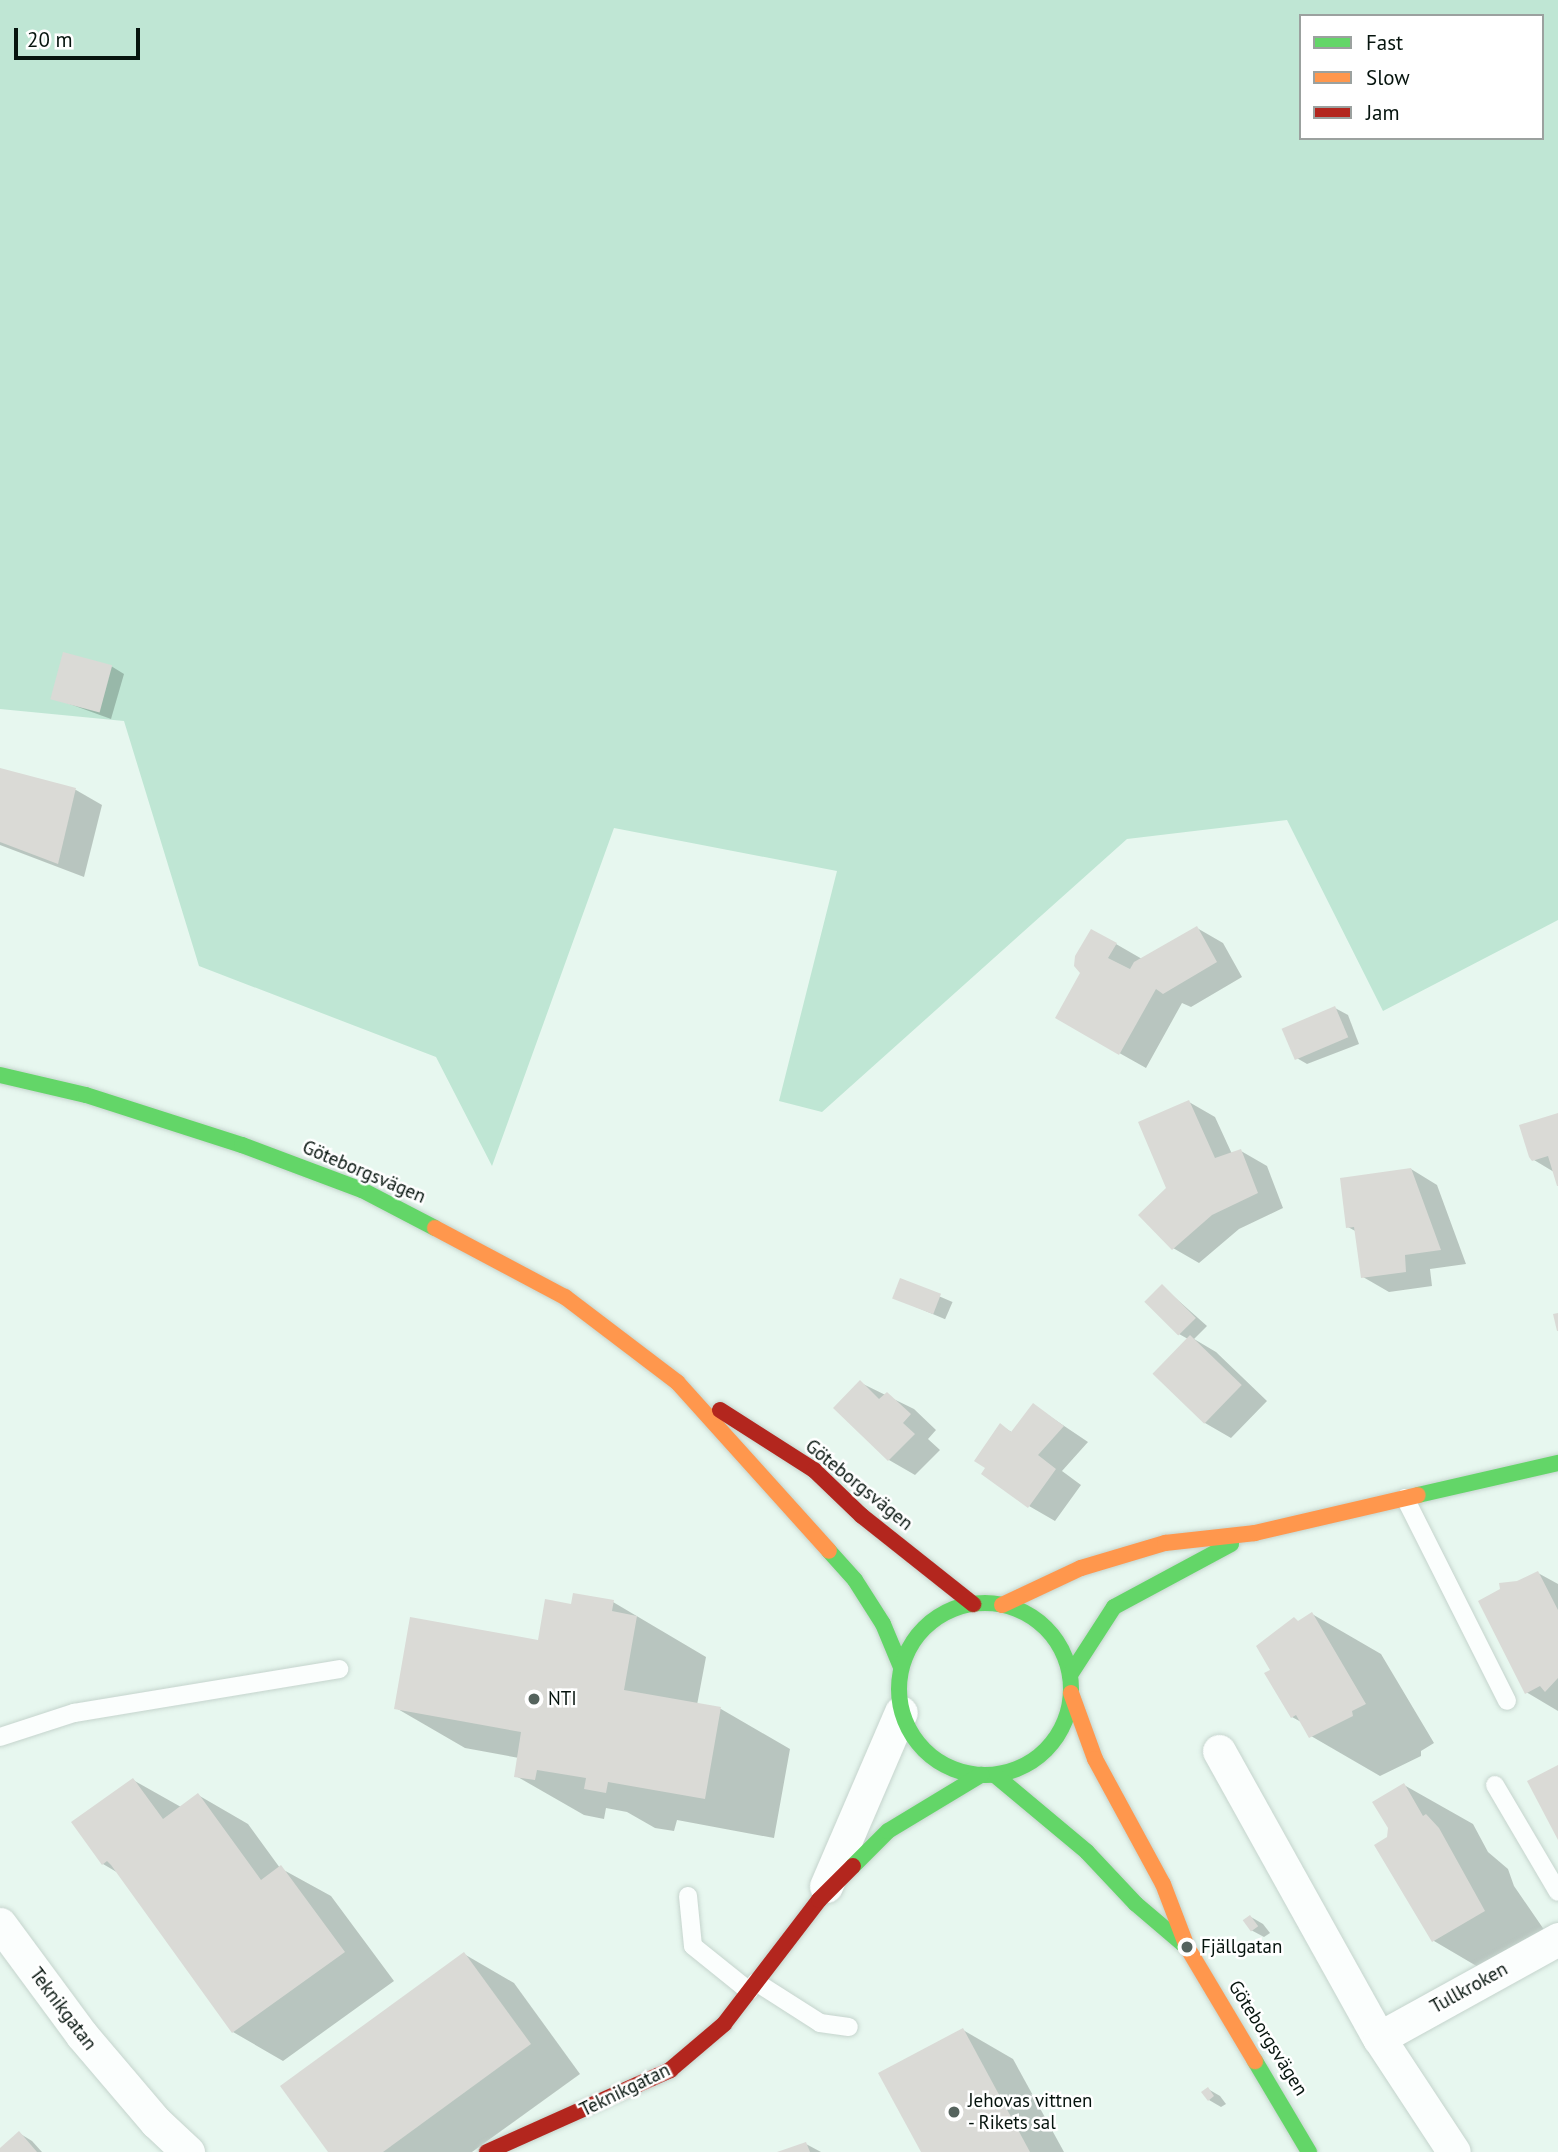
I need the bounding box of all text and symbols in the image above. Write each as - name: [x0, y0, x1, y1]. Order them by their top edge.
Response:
- scale bar: [18, 14, 144, 58]
- legend: [1299, 14, 1544, 140]
- text: 20 m: [27, 26, 73, 53]
- text: Fast: [1366, 29, 1403, 56]
- text: Slow: [1366, 64, 1410, 91]
- text: Jam: [1366, 99, 1400, 126]
- street label: Göteborgsvägen: [299, 1136, 429, 1208]
- street label: Göteborgsvägen: [801, 1435, 917, 1535]
- place label: NTI: [548, 1688, 577, 1710]
- marker: NTI: [526, 1691, 542, 1707]
- place label: Fjällgatan: [1201, 1936, 1282, 1958]
- marker: Fjällgatan: [1179, 1939, 1195, 1955]
- street label: Tullkroken: [1426, 1958, 1512, 2018]
- street label: Teknikgatan: [25, 1963, 101, 2055]
- street label: Göteborgsvägen: [1223, 1976, 1313, 2100]
- street label: Teknikgatan: [576, 2058, 674, 2122]
- place label: Jehovas vittnen - Rikets sal: [968, 2090, 1093, 2134]
- marker: Jehovas vittnen - Rikets sal: [946, 2104, 962, 2120]

